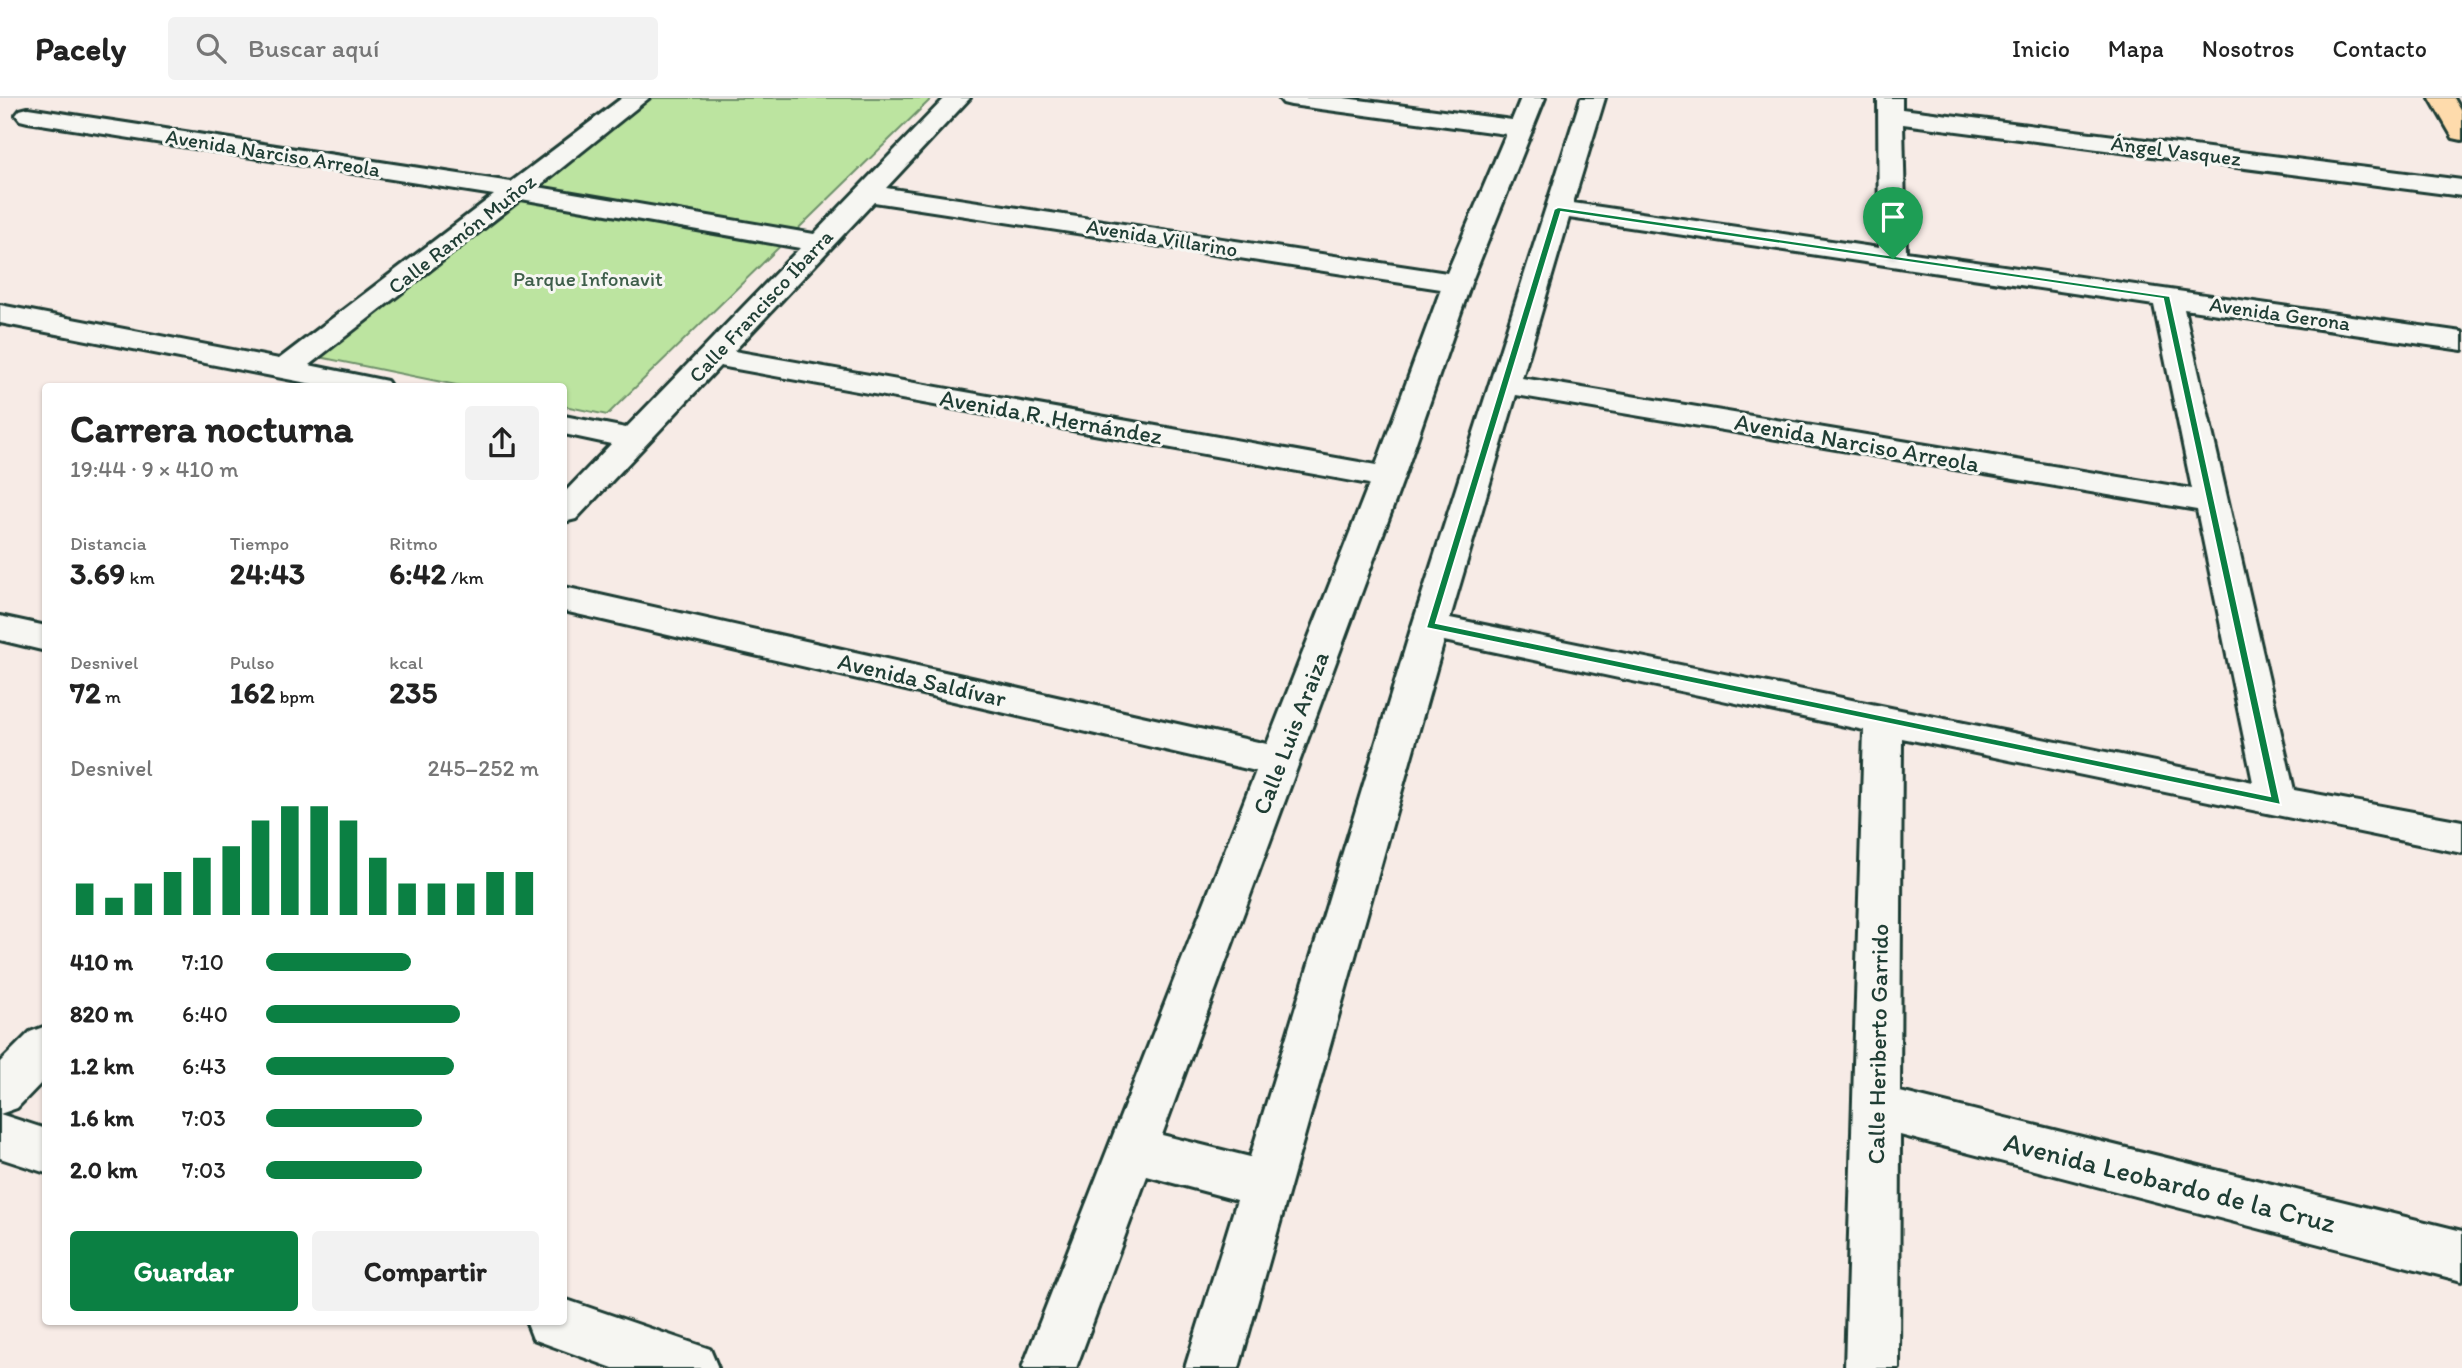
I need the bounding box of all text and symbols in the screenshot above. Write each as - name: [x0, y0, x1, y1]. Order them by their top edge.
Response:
- search box: [168, 17, 658, 80]
- text: Pacely: [35, 29, 126, 68]
- icon: search: [192, 29, 230, 67]
- text: Buscar aquí: [248, 32, 379, 64]
- text: Inicio: [2012, 34, 2070, 63]
- text: Mapa: [2108, 34, 2164, 63]
- text: Nosotros: [2202, 34, 2294, 63]
- text: Contacto: [2332, 34, 2427, 63]
- street label: Avenida Narciso Arreola: [164, 123, 382, 182]
- street label: Ángel Vasquez: [2110, 130, 2243, 171]
- street label: Calle Ramón Muñoz: [383, 168, 541, 299]
- pin: [1863, 187, 1923, 259]
- icon: arrive: [1874, 198, 1912, 236]
- street label: Avenida Villarino: [1085, 213, 1239, 262]
- street label: Calle Francisco Ibarra: [683, 224, 838, 387]
- park label: Parque Infonavit: [513, 266, 663, 291]
- street label: Avenida Gerona: [2208, 291, 2352, 336]
- street label: Avenida R. Hernández: [938, 383, 1165, 450]
- text: Carrera nocturna: [70, 406, 353, 452]
- button: share: [465, 406, 539, 480]
- street label: Avenida Narciso Arreola: [1732, 407, 1982, 478]
- text: 19:44 · 9 × 410 m: [70, 455, 239, 483]
- text: Distancia: [70, 532, 147, 555]
- text: Tiempo: [230, 532, 289, 555]
- text: Ritmo: [389, 532, 438, 555]
- text: 3.69: [70, 555, 125, 592]
- text: 24:43: [230, 555, 305, 592]
- text: 6:42: [389, 555, 446, 592]
- text: km: [125, 566, 155, 589]
- text: /km: [446, 566, 484, 589]
- street label: Avenida Saldívar: [835, 646, 1009, 713]
- street label: Calle Luis Araiza: [1246, 647, 1335, 818]
- text: Desnivel: [70, 651, 138, 674]
- text: Pulso: [230, 651, 275, 674]
- text: kcal: [389, 651, 423, 674]
- text: 72: [70, 674, 101, 711]
- text: 162: [230, 674, 275, 711]
- text: 235: [389, 674, 437, 711]
- text: m: [101, 685, 121, 708]
- text: bpm: [275, 685, 315, 708]
- text: Desnivel: [70, 754, 153, 782]
- text: 245–252 m: [427, 754, 539, 782]
- street label: Calle Heriberto Garrido: [1861, 923, 1894, 1165]
- text: 410 m: [70, 948, 133, 976]
- text: 7:10: [182, 948, 224, 976]
- text: 820 m: [70, 1000, 133, 1028]
- text: 6:40: [182, 1000, 228, 1028]
- text: 1.2 km: [70, 1052, 134, 1080]
- text: 6:43: [182, 1052, 226, 1080]
- text: 1.6 km: [70, 1104, 134, 1132]
- text: 7:03: [182, 1104, 226, 1132]
- street label: Avenida Leobardo de la Cruz: [2001, 1124, 2339, 1240]
- text: 2.0 km: [70, 1156, 138, 1184]
- text: 7:03: [182, 1156, 226, 1184]
- button: Guardar: [70, 1231, 298, 1311]
- button: Compartir: [312, 1231, 539, 1311]

